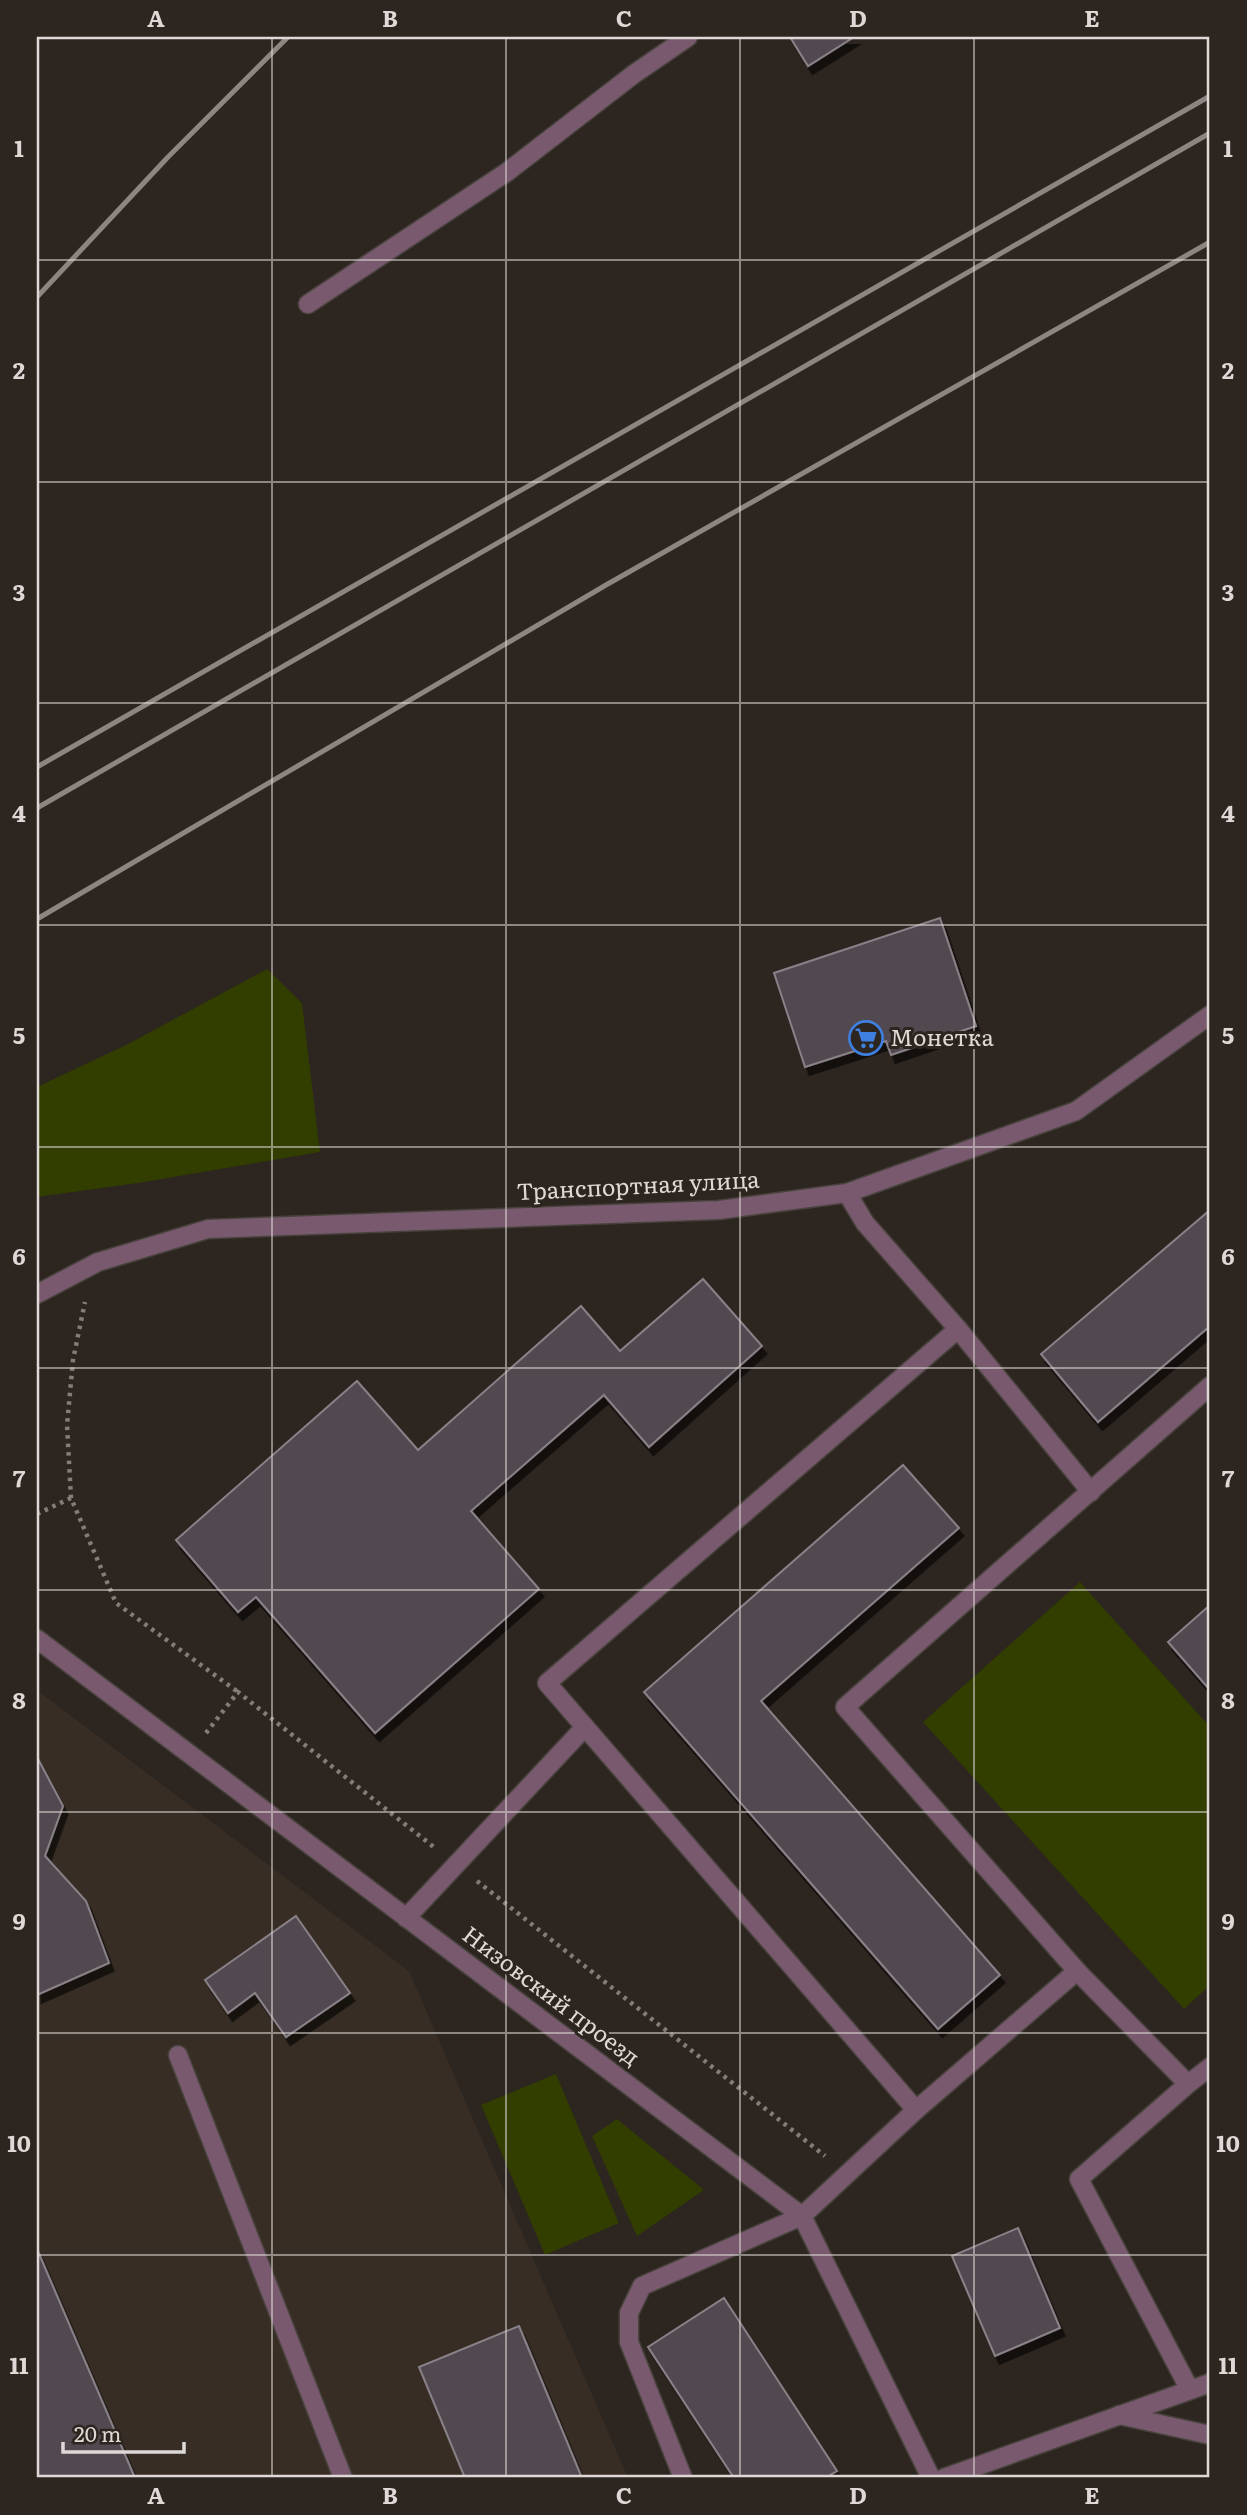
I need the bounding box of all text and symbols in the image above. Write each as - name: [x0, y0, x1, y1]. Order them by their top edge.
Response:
- text: A: [147, 0, 165, 34]
- text: B: [382, 0, 398, 34]
- text: C: [616, 0, 632, 34]
- text: D: [849, 0, 867, 34]
- text: E: [1084, 0, 1100, 34]
- text: 1: [14, 130, 24, 164]
- text: 1: [1223, 130, 1233, 164]
- text: 2: [13, 352, 25, 386]
- text: 2: [1222, 352, 1234, 386]
- text: 3: [13, 574, 25, 608]
- text: 3: [1222, 574, 1234, 608]
- text: 4: [12, 795, 26, 829]
- text: 4: [1221, 795, 1235, 829]
- text: 5: [13, 1017, 25, 1051]
- text: 5: [1222, 1017, 1234, 1051]
- supermarket icon: Монетка: [847, 1019, 885, 1057]
- place label: Монетка: [890, 1019, 994, 1053]
- street label: Транспортная улица: [516, 1161, 761, 1207]
- text: 6: [12, 1238, 26, 1272]
- text: 6: [1221, 1238, 1235, 1272]
- text: 7: [13, 1460, 26, 1494]
- text: 7: [1222, 1460, 1235, 1494]
- text: 8: [12, 1682, 26, 1716]
- text: 8: [1221, 1682, 1235, 1716]
- text: 9: [12, 1903, 26, 1937]
- text: 9: [1221, 1903, 1235, 1937]
- street label: Низовский проезд: [456, 1916, 648, 2072]
- text: 10: [7, 2125, 31, 2159]
- text: 10: [1216, 2125, 1240, 2159]
- text: 11: [9, 2347, 29, 2381]
- text: 11: [1218, 2347, 1238, 2381]
- scale bar: [63, 2410, 184, 2454]
- text: 20 m: [74, 2417, 121, 2448]
- text: A: [147, 2477, 165, 2511]
- text: B: [382, 2477, 398, 2511]
- text: C: [616, 2477, 632, 2511]
- text: D: [849, 2477, 867, 2511]
- text: E: [1084, 2477, 1100, 2511]

